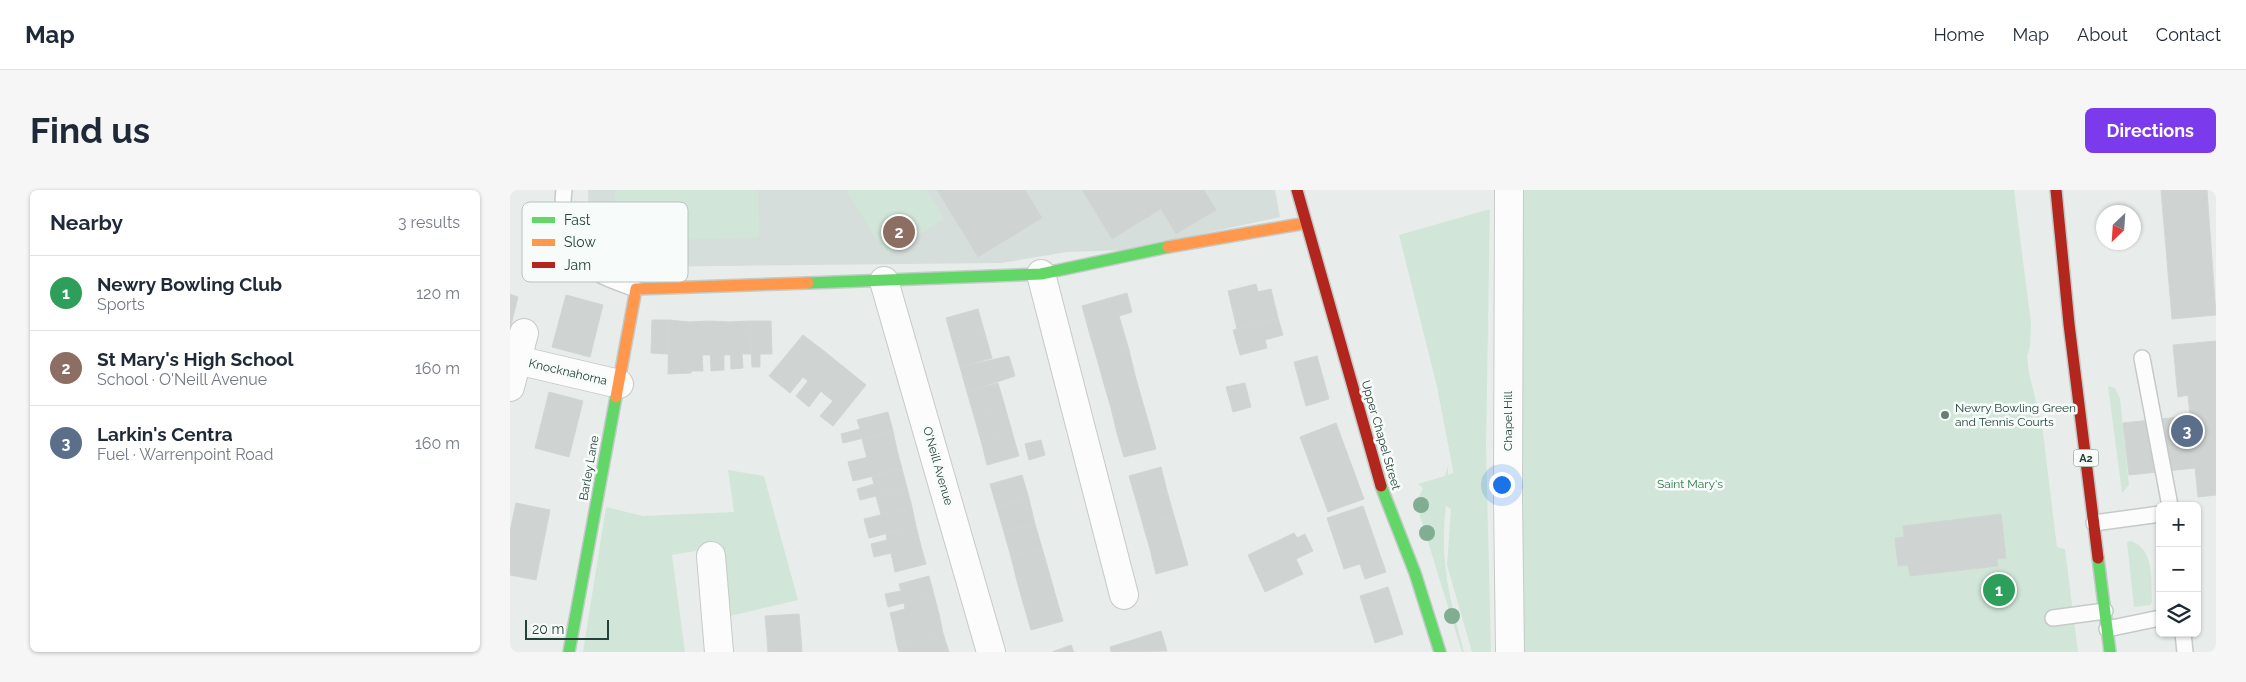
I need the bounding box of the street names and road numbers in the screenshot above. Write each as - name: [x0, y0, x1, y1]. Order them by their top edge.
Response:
- street label: Knocknahorna: [527, 356, 609, 388]
- street label: Upper Chapel Street: [1359, 379, 1403, 491]
- street label: Chapel Hill: [1501, 390, 1515, 451]
- street label: O'Neill Avenue: [920, 425, 956, 507]
- street label: Barley Lane: [576, 434, 602, 502]
- road number: A2: [2074, 450, 2098, 466]

